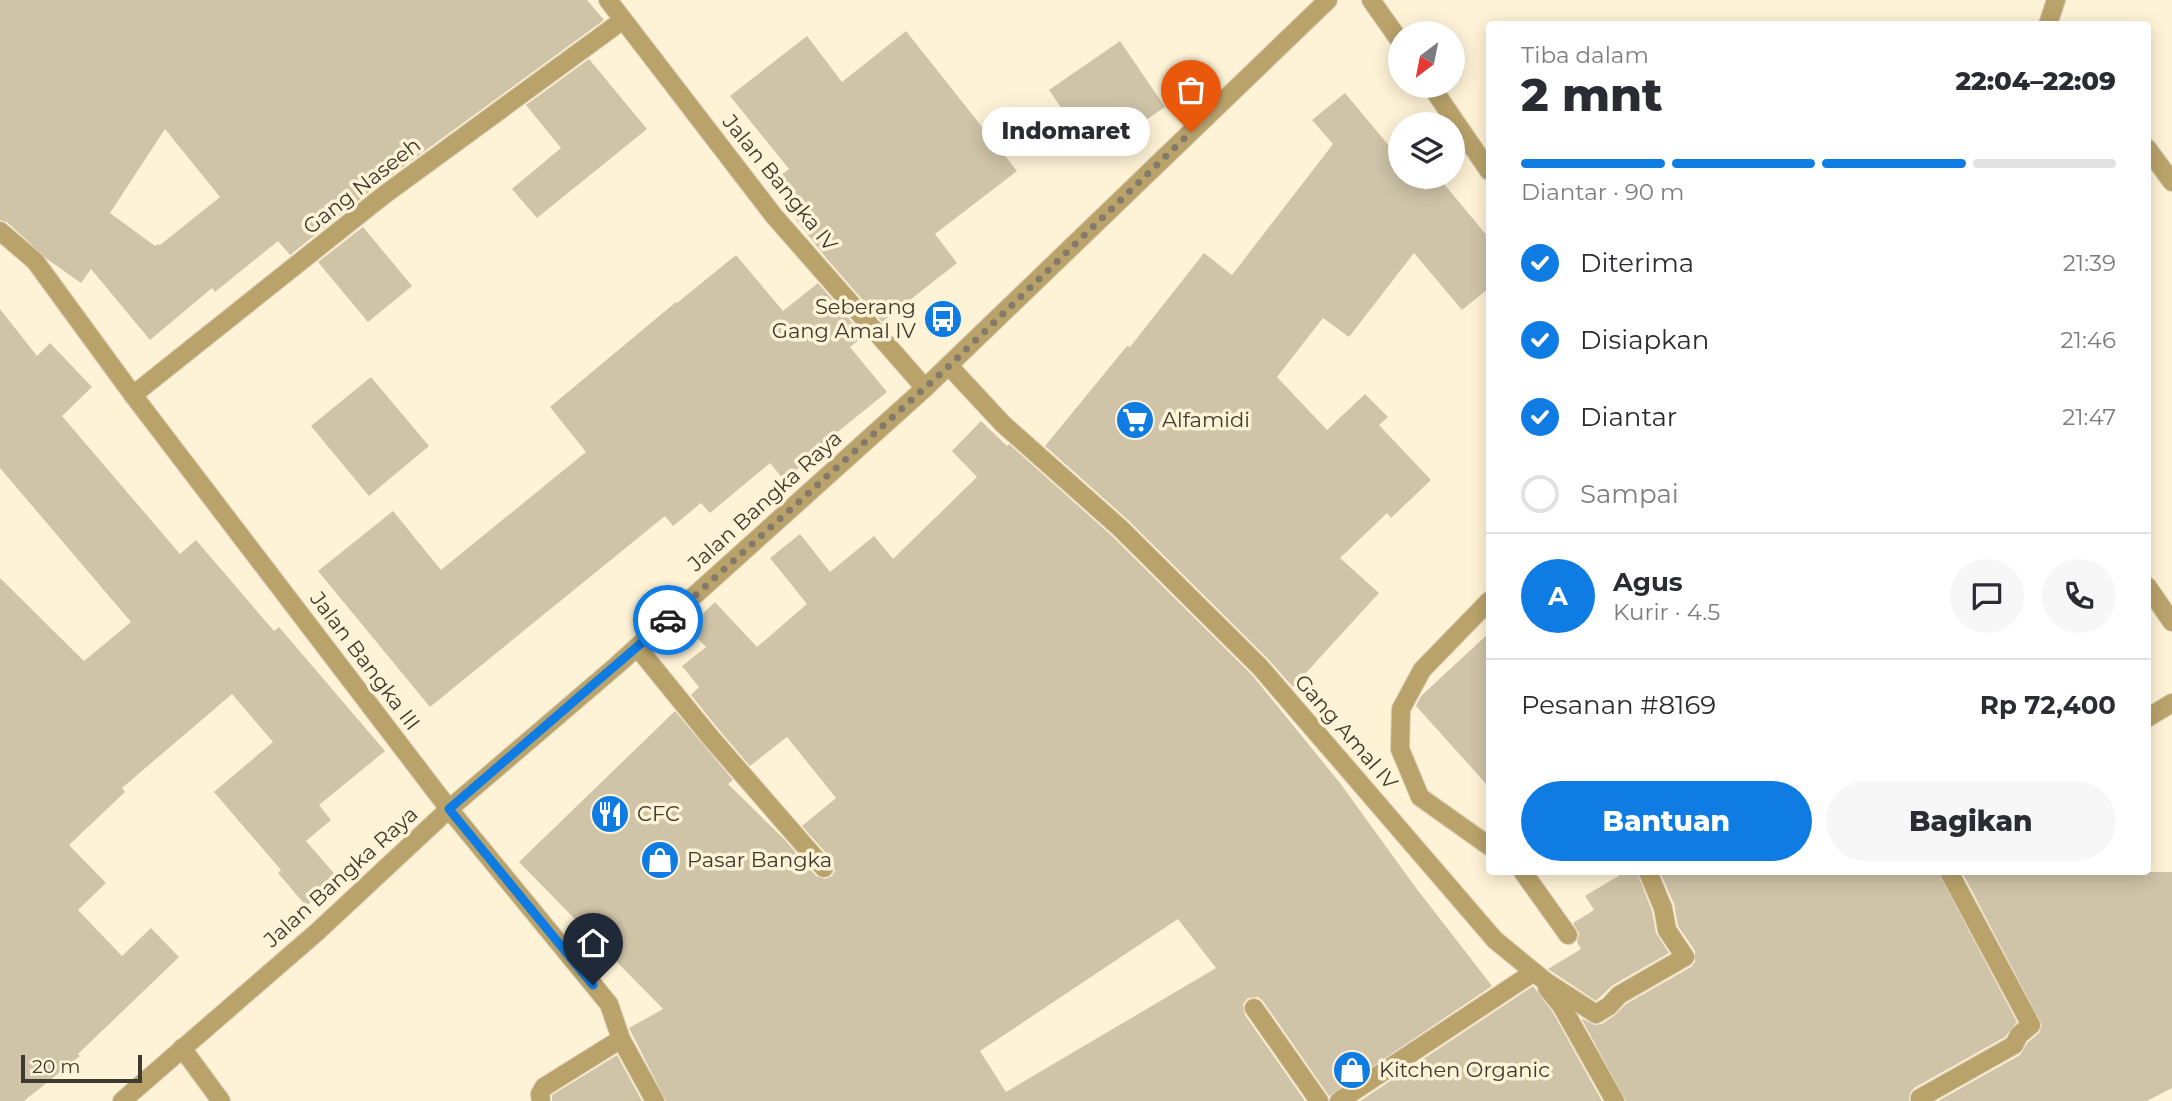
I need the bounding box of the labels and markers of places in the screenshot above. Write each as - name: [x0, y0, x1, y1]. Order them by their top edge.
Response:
- pin: [1161, 60, 1221, 132]
- callout: Indomaret: [981, 108, 1149, 156]
- place label: Seberang Gang Amal IV: [772, 294, 916, 343]
- bus stop icon: Seberang Gang Amal IV: [922, 298, 964, 340]
- supermarket icon: Alfamidi: [1114, 399, 1156, 441]
- place label: Alfamidi: [1162, 407, 1250, 432]
- restaurant icon: CFC: [589, 793, 631, 835]
- place label: CFC: [637, 801, 680, 826]
- shop icon: Pasar Bangka: [639, 839, 681, 881]
- place label: Pasar Bangka: [687, 847, 832, 872]
- pin: [563, 913, 623, 985]
- shop icon: Kitchen Organic: [1331, 1049, 1373, 1091]
- place label: Kitchen Organic: [1379, 1057, 1550, 1082]

